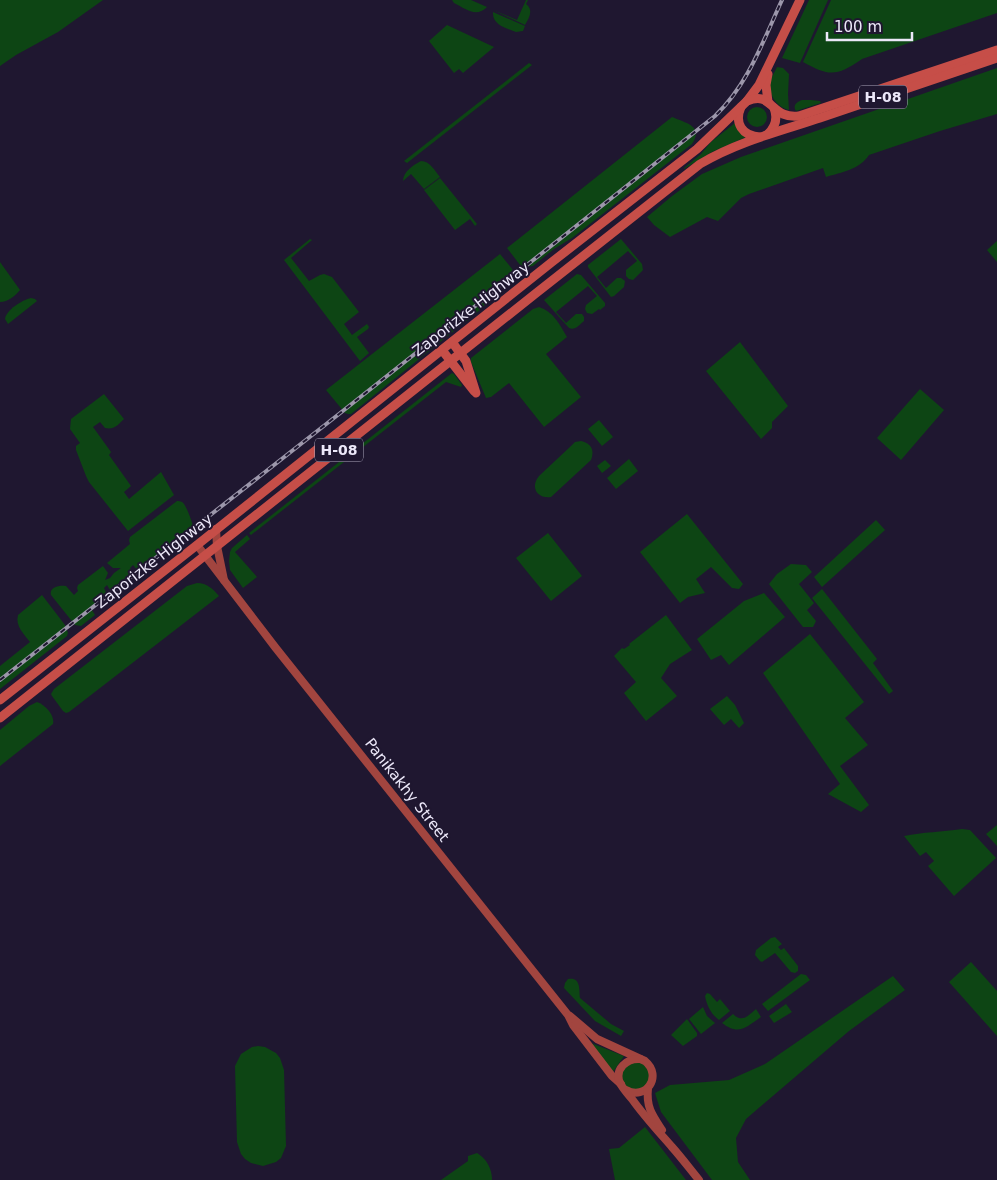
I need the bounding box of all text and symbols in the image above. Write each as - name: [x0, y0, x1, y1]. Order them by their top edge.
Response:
- scale bar: [827, 10, 912, 42]
- text: 100 m: [834, 18, 882, 36]
- road number: Н-08: [859, 85, 907, 108]
- street label: Zaporizke Highway: [409, 258, 533, 360]
- road number: Н-08: [315, 438, 363, 462]
- street label: Zaporizke Highway: [92, 510, 216, 612]
- street label: Panikakhy Street: [361, 735, 453, 845]

